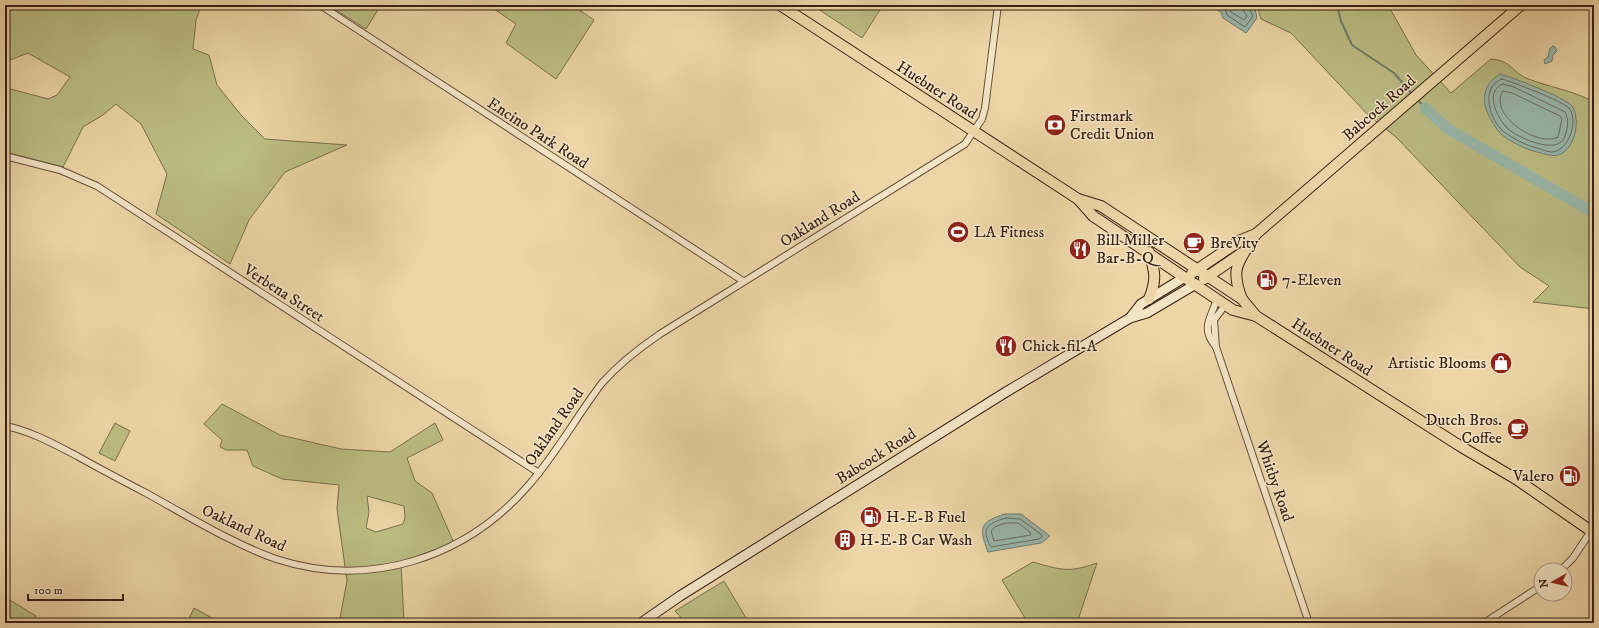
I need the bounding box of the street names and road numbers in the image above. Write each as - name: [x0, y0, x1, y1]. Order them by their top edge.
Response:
- street label: Huebner Road: [893, 56, 981, 124]
- street label: Babcock Road: [1338, 71, 1420, 145]
- street label: Encino Park Road: [484, 93, 592, 173]
- street label: Oakland Road: [776, 187, 864, 251]
- street label: Verbena Street: [239, 259, 328, 327]
- street label: Huebner Road: [1288, 313, 1376, 381]
- street label: Oakland Road: [520, 384, 588, 470]
- street label: Babcock Road: [832, 424, 920, 488]
- street label: Whitby Road: [1251, 437, 1298, 524]
- street label: Oakland Road: [199, 500, 289, 556]

